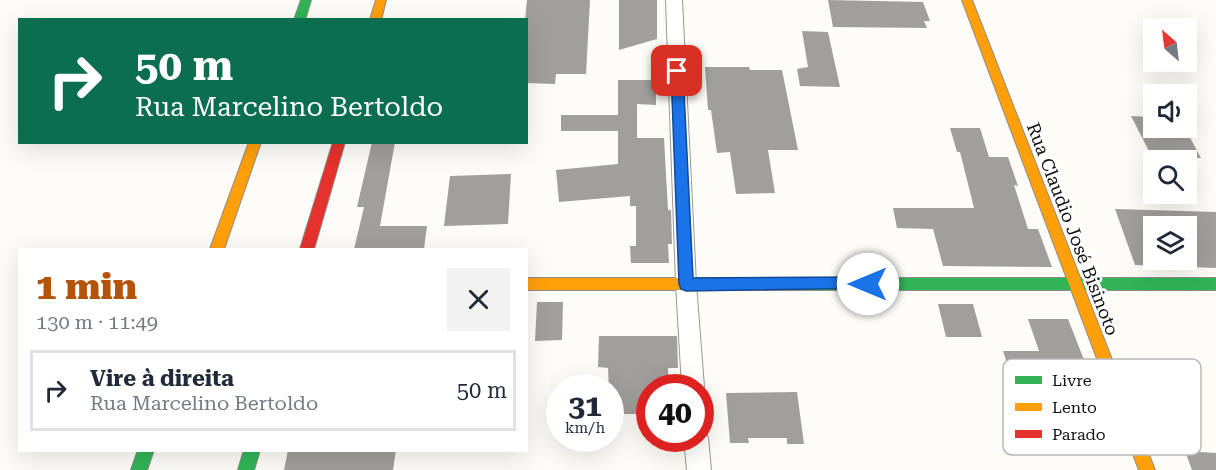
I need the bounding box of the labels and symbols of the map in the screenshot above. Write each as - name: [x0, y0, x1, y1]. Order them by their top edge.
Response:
- north arrow: [1143, 18, 1197, 72]
- pin: [651, 45, 702, 96]
- street label: Rua Claudio José Bisinoto: [1023, 120, 1123, 338]
- position arrow: [836, 252, 900, 316]
- legend: [1003, 359, 1201, 455]
- text: Livre: [1052, 371, 1092, 390]
- speed limit sign: 40: [636, 374, 714, 452]
- text: Lento: [1052, 398, 1097, 417]
- text: Parado: [1052, 425, 1106, 444]

